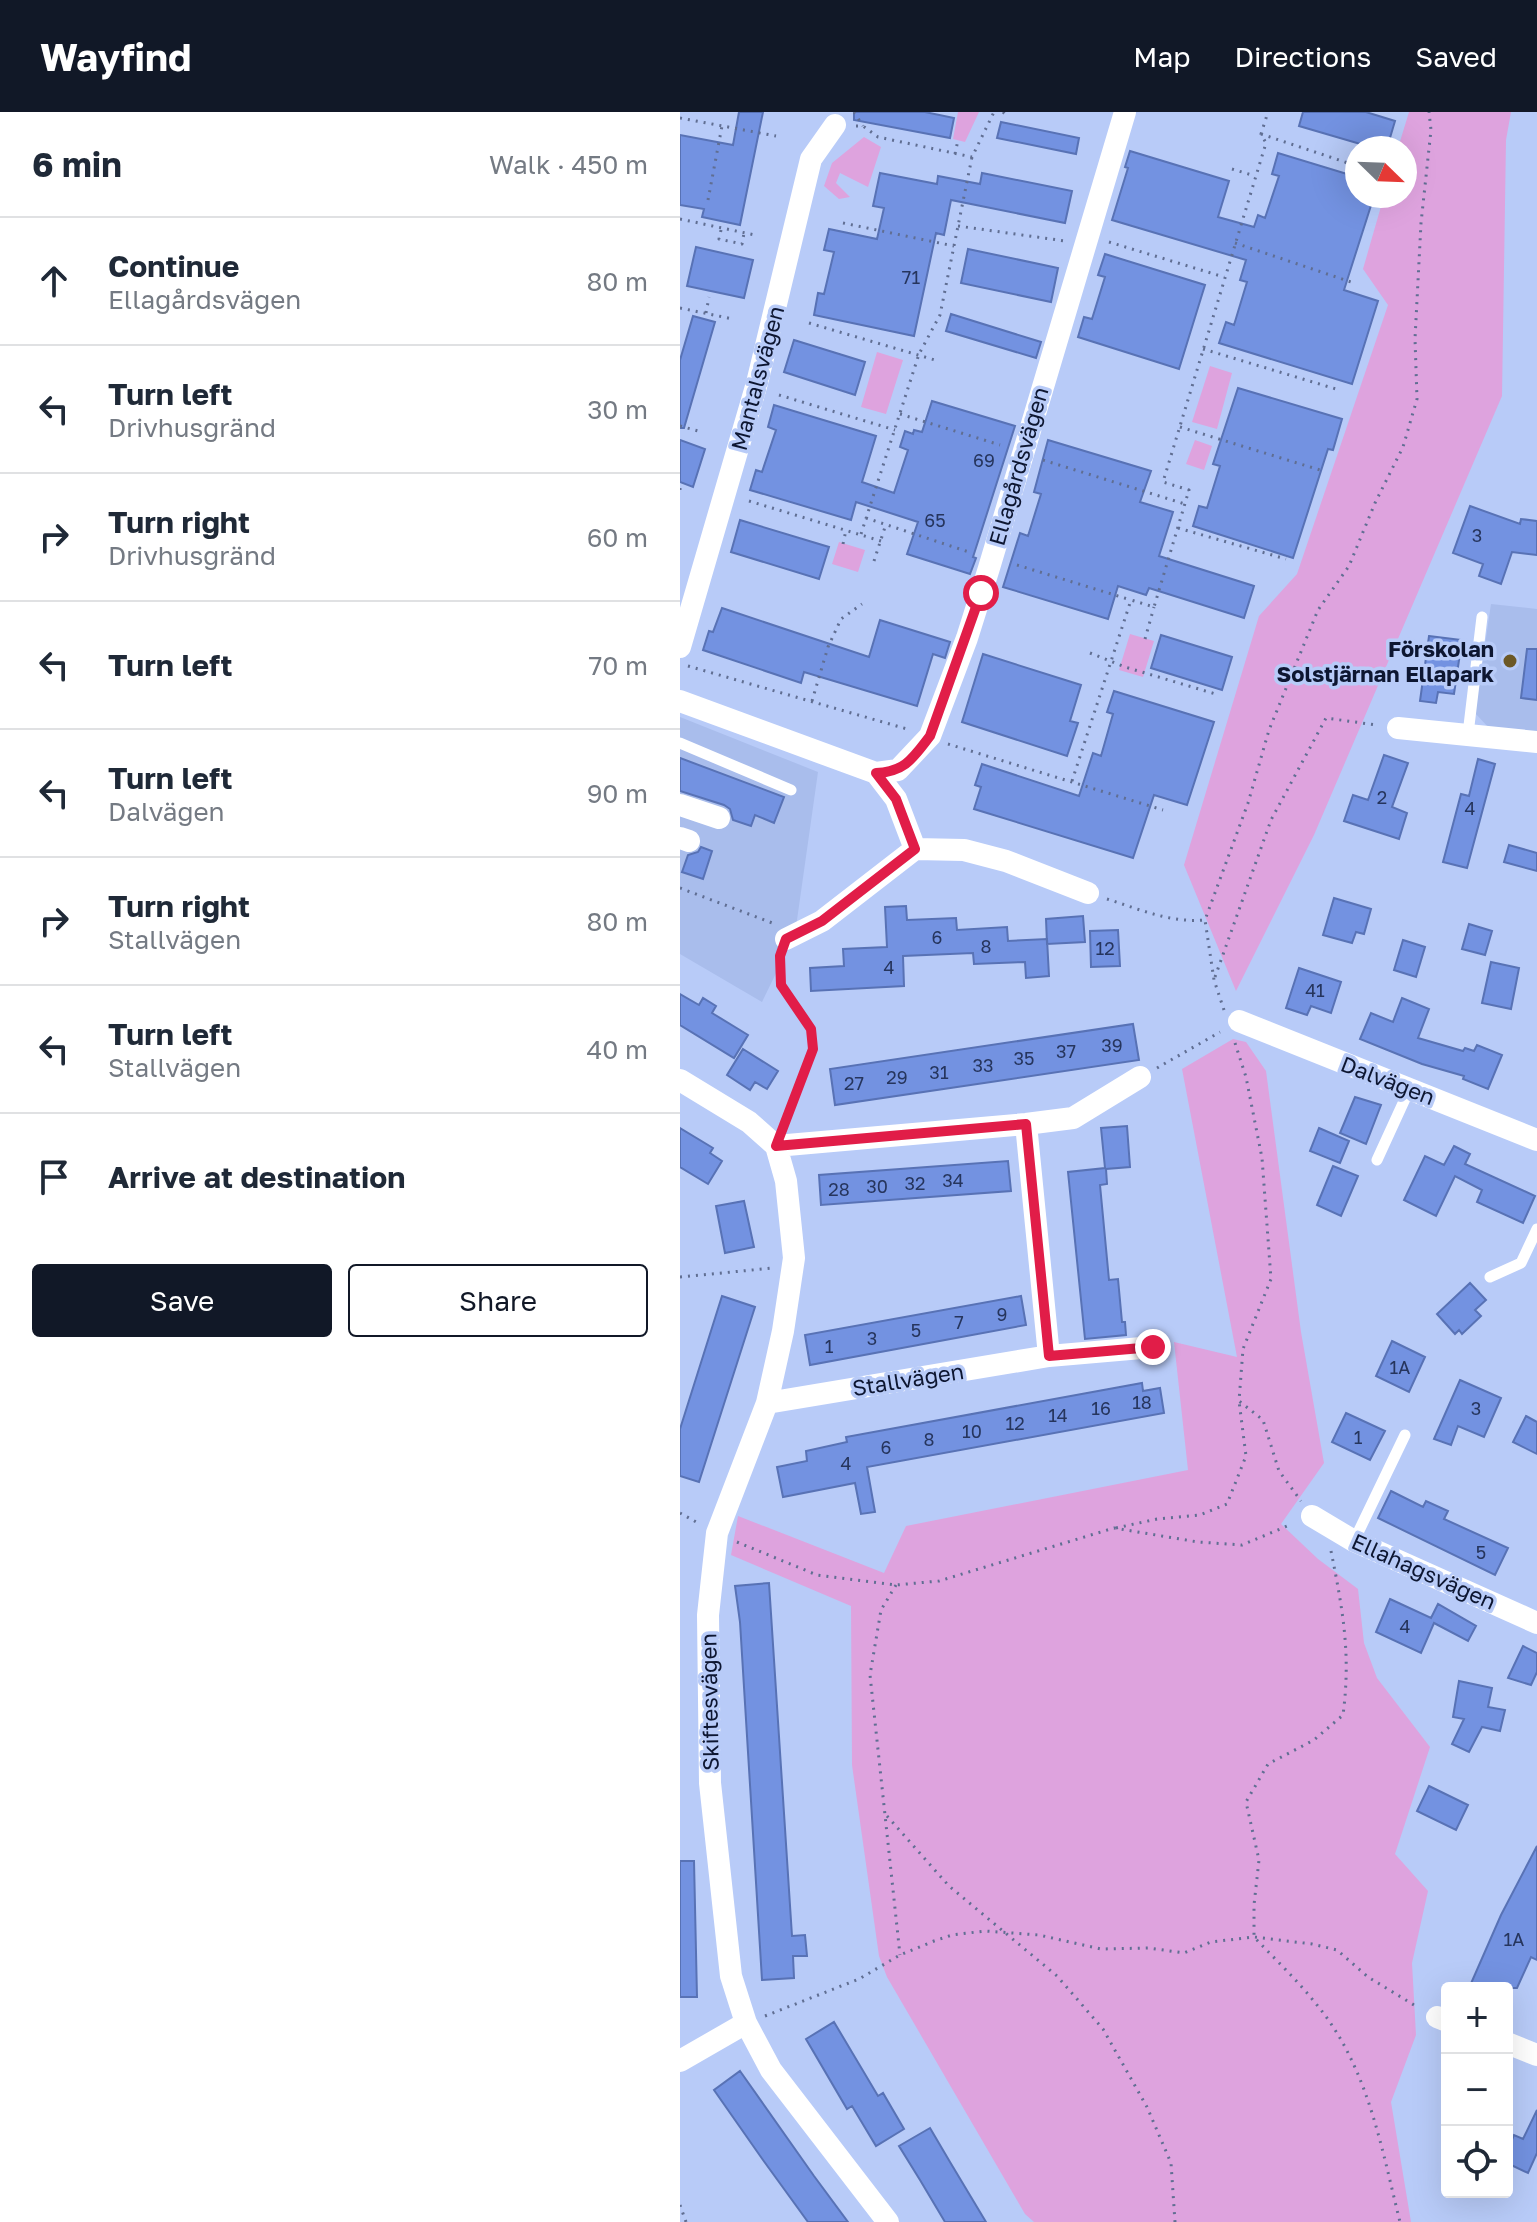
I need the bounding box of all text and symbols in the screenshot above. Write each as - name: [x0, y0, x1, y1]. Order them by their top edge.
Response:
- text: Wayfind: [40, 34, 191, 79]
- text: Map: [1133, 40, 1190, 73]
- text: Directions: [1234, 40, 1371, 73]
- text: Saved: [1415, 40, 1497, 73]
- north arrow: [1345, 136, 1417, 208]
- text: 6 min: [32, 144, 122, 184]
- text: Walk · 450 m: [489, 149, 648, 180]
- text: Continue: [108, 248, 239, 284]
- icon: ahead: [32, 259, 76, 303]
- text: 80 m: [587, 266, 648, 297]
- house number: 71: [902, 266, 920, 288]
- text: Ellagårdsvägen: [108, 284, 301, 315]
- street label: Mantalsvägen: [725, 303, 789, 453]
- text: Turn left: [108, 376, 233, 412]
- street label: Ellagårdsvägen: [982, 384, 1054, 548]
- icon: left: [32, 387, 76, 431]
- text: 30 m: [587, 394, 648, 425]
- text: Drivhusgränd: [108, 412, 276, 443]
- house number: 69: [973, 449, 995, 471]
- text: Turn right: [108, 504, 250, 540]
- house number: 65: [924, 509, 946, 531]
- icon: right: [32, 515, 76, 559]
- text: 60 m: [587, 522, 648, 553]
- house number: 3: [1472, 524, 1482, 546]
- text: Drivhusgränd: [108, 540, 276, 571]
- route start: [963, 575, 999, 611]
- place label: Förskolan Solstjärnan Ellapark: [1277, 635, 1494, 687]
- icon: left: [32, 643, 76, 687]
- text: Turn left: [108, 647, 233, 683]
- text: 70 m: [589, 650, 648, 681]
- marker: Förskolan Solstjärnan Ellapark: [1501, 652, 1519, 670]
- text: Turn left: [108, 760, 233, 796]
- icon: left: [32, 771, 76, 815]
- text: 90 m: [587, 778, 648, 809]
- house number: 2: [1377, 786, 1387, 808]
- text: Dalvägen: [108, 796, 224, 827]
- house number: 4: [1465, 797, 1476, 819]
- text: Turn right: [108, 888, 250, 924]
- icon: right: [32, 899, 76, 943]
- text: 80 m: [587, 906, 648, 937]
- text: Stallvägen: [108, 924, 241, 955]
- house number: 6: [932, 926, 942, 948]
- house number: 8: [981, 935, 991, 957]
- house number: 12: [1095, 937, 1115, 959]
- house number: 4: [884, 956, 895, 978]
- house number: 41: [1305, 979, 1325, 1001]
- text: Turn left: [108, 1016, 233, 1052]
- icon: left: [32, 1027, 76, 1071]
- text: 40 m: [587, 1034, 648, 1065]
- house number: 39: [1101, 1034, 1123, 1056]
- house number: 37: [1056, 1040, 1076, 1062]
- house number: 35: [1014, 1047, 1034, 1069]
- street label: Dalvägen: [1337, 1050, 1439, 1110]
- text: Stallvägen: [108, 1052, 241, 1083]
- house number: 33: [972, 1054, 994, 1076]
- house number: 31: [929, 1061, 949, 1083]
- house number: 29: [886, 1066, 908, 1088]
- house number: 27: [844, 1072, 864, 1094]
- icon: arrive: [32, 1155, 76, 1199]
- text: Arrive at destination: [108, 1159, 405, 1195]
- house number: 34: [942, 1169, 964, 1191]
- house number: 32: [905, 1172, 925, 1194]
- house number: 30: [866, 1175, 888, 1197]
- house number: 28: [828, 1178, 850, 1200]
- button: Save: [32, 1264, 332, 1337]
- button: Share: [348, 1264, 648, 1337]
- house number: 9: [997, 1303, 1007, 1325]
- house number: 7: [954, 1311, 964, 1333]
- house number: 5: [911, 1319, 921, 1341]
- house number: 3: [867, 1327, 877, 1349]
- route end: [1135, 1329, 1171, 1365]
- house number: 1: [825, 1335, 834, 1357]
- house number: 1A: [1390, 1356, 1410, 1378]
- street label: Stallvägen: [850, 1357, 966, 1401]
- house number: 18: [1132, 1391, 1152, 1413]
- house number: 16: [1091, 1397, 1111, 1419]
- house number: 3: [1471, 1397, 1481, 1419]
- house number: 14: [1048, 1404, 1068, 1426]
- house number: 12: [1005, 1412, 1025, 1434]
- house number: 10: [962, 1420, 982, 1442]
- house number: 1: [1354, 1426, 1363, 1448]
- house number: 8: [924, 1428, 934, 1450]
- house number: 6: [881, 1436, 891, 1458]
- house number: 4: [841, 1452, 852, 1474]
- street label: Ellahagsvägen: [1348, 1527, 1500, 1615]
- house number: 5: [1476, 1541, 1486, 1563]
- house number: 4: [1400, 1615, 1411, 1637]
- street label: Skiftesvägen: [694, 1633, 724, 1771]
- house number: 1A: [1504, 1928, 1524, 1950]
- map controls: [1441, 1982, 1513, 2198]
- button: +: [1441, 1982, 1513, 2054]
- button: −: [1441, 2054, 1513, 2126]
- button: locate: [1441, 2126, 1513, 2198]

